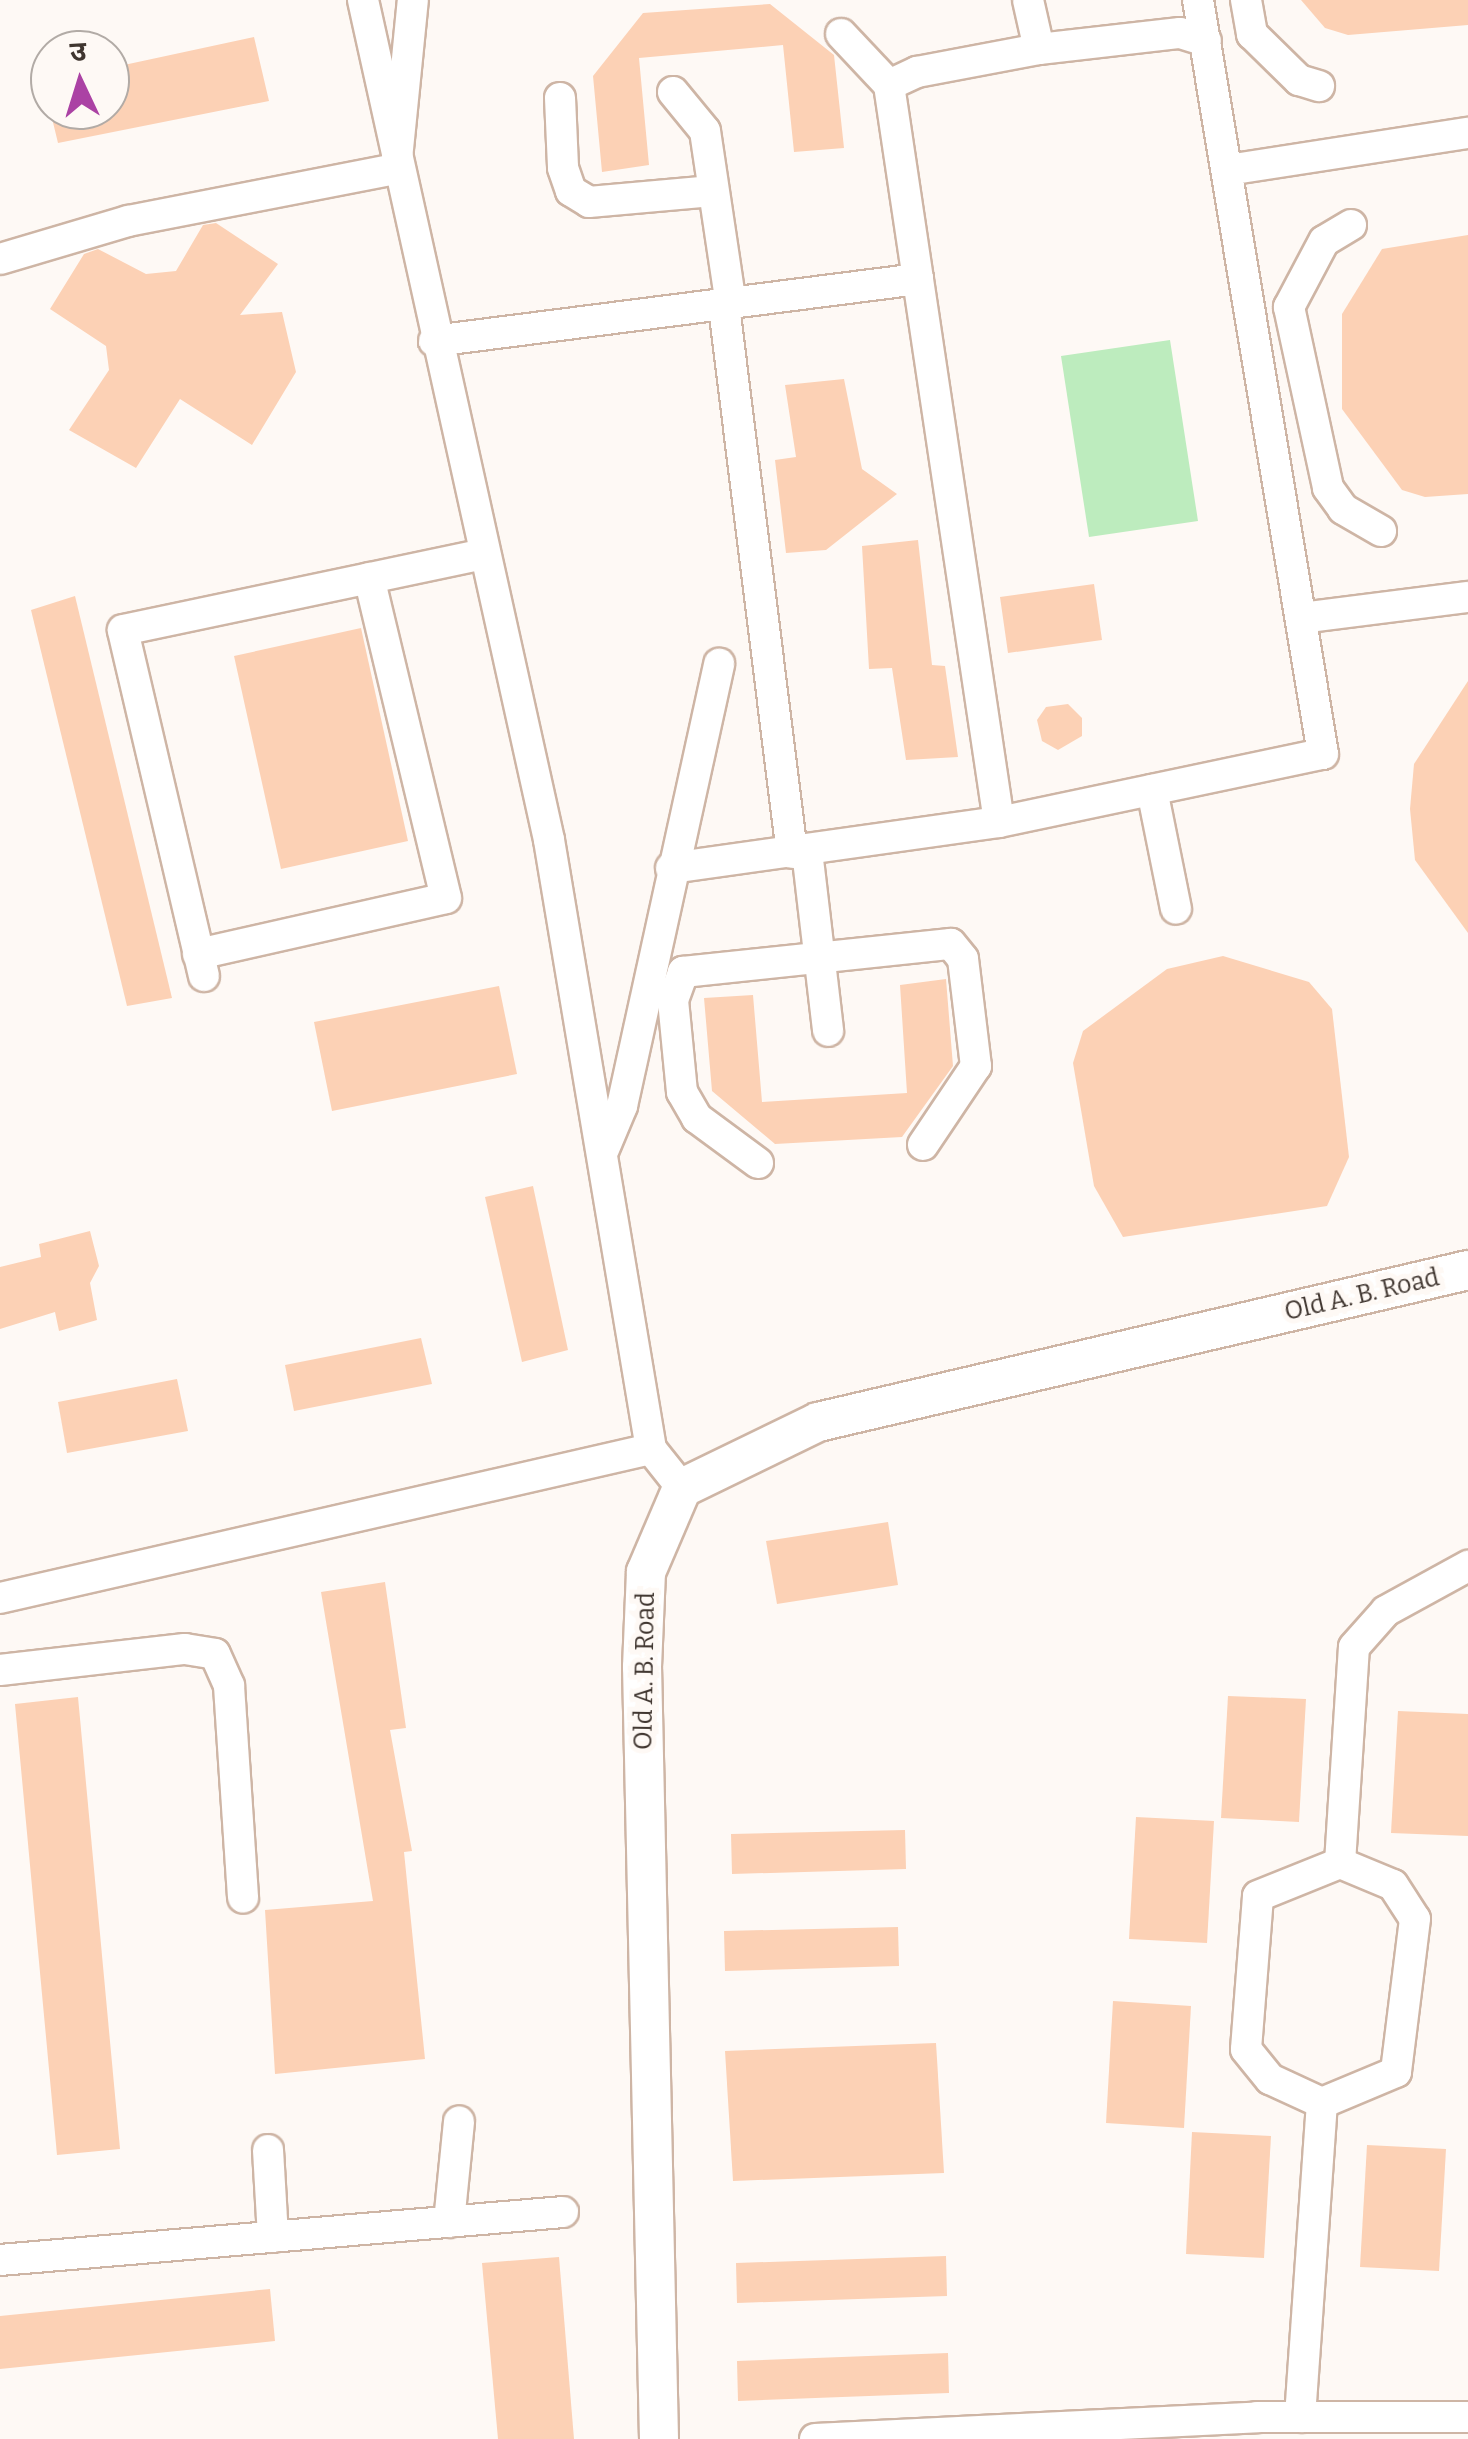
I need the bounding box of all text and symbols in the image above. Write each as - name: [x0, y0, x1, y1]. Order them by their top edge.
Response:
- north arrow: [30, 30, 130, 130]
- text: उ: [69, 35, 87, 69]
- street label: Old A. B. Road: [1282, 1263, 1442, 1327]
- street label: Old A. B. Road: [629, 1592, 661, 1750]

